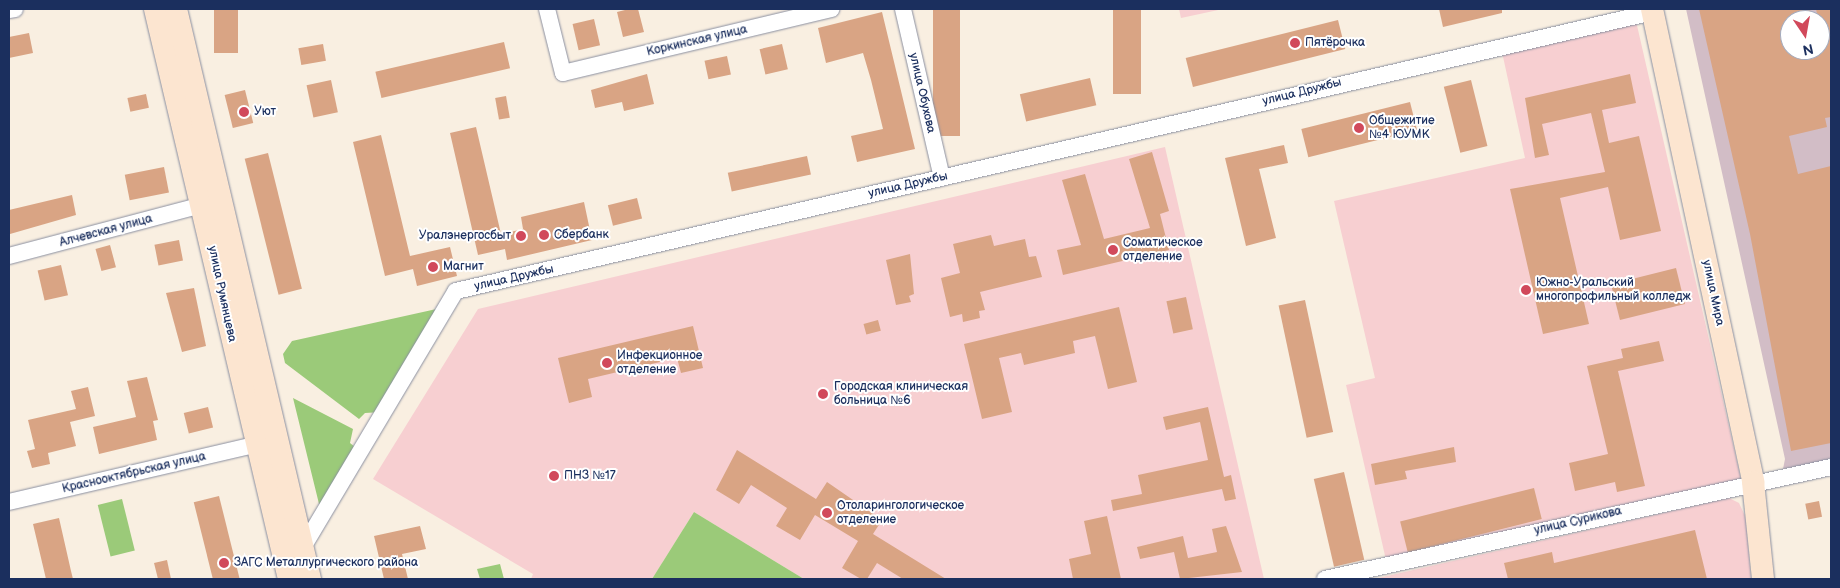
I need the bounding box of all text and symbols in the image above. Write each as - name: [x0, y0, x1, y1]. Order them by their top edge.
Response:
- north arrow: [1780, 10, 1830, 60]
- street label: Коркинская улица: [645, 22, 749, 60]
- place label: Пятёрочка: [1305, 36, 1365, 50]
- marker: Пятёрочка: [1289, 37, 1301, 49]
- text: N: [1801, 40, 1815, 59]
- street label: улица Обухова: [906, 51, 938, 135]
- street label: улица Дружбы: [1261, 75, 1343, 109]
- place label: Уют: [254, 105, 276, 119]
- marker: Уют: [238, 106, 250, 118]
- place label: Общежитие №4 ЮУМК: [1369, 114, 1435, 142]
- marker: Общежитие №4 ЮУМК: [1353, 122, 1365, 134]
- street label: улица Дружбы: [867, 169, 949, 201]
- street label: Алчевская улица: [58, 212, 154, 250]
- place label: Сбербанк: [554, 228, 609, 242]
- place label: Уралэнергосбыт: [419, 229, 511, 243]
- marker: Сбербанк: [538, 229, 550, 241]
- marker: Уралэнергосбыт: [515, 230, 527, 242]
- place label: Соматическое отделение: [1123, 236, 1203, 264]
- marker: Соматическое отделение: [1107, 244, 1119, 256]
- street label: улица Румянцева: [205, 245, 239, 343]
- street label: улица Мира: [1699, 259, 1727, 327]
- place label: Магнит: [443, 260, 484, 274]
- marker: Магнит: [427, 261, 439, 273]
- street label: улица Дружбы: [473, 262, 555, 294]
- place label: Южно-Уральский многопрофильный колледж: [1536, 276, 1691, 304]
- marker: Южно-Уральский многопрофильный колледж: [1520, 284, 1532, 296]
- place label: Инфекционное отделение: [617, 349, 702, 377]
- marker: Инфекционное отделение: [601, 357, 613, 369]
- place label: Городская клиническая больница №6: [834, 380, 968, 408]
- marker: Городская клиническая больница №6: [816, 387, 830, 401]
- street label: Краснооктябрьская улица: [61, 449, 207, 497]
- place label: ПНЗ №17: [564, 469, 616, 483]
- marker: ПНЗ №17: [548, 470, 560, 482]
- place label: Отоларингологическое отделение: [837, 499, 964, 527]
- street label: улица Сурикова: [1533, 504, 1623, 538]
- marker: Отоларингологическое отделение: [821, 507, 833, 519]
- place label: ЗАГС Металлургического района: [234, 556, 418, 570]
- marker: ЗАГС Металлургического района: [218, 557, 230, 569]

